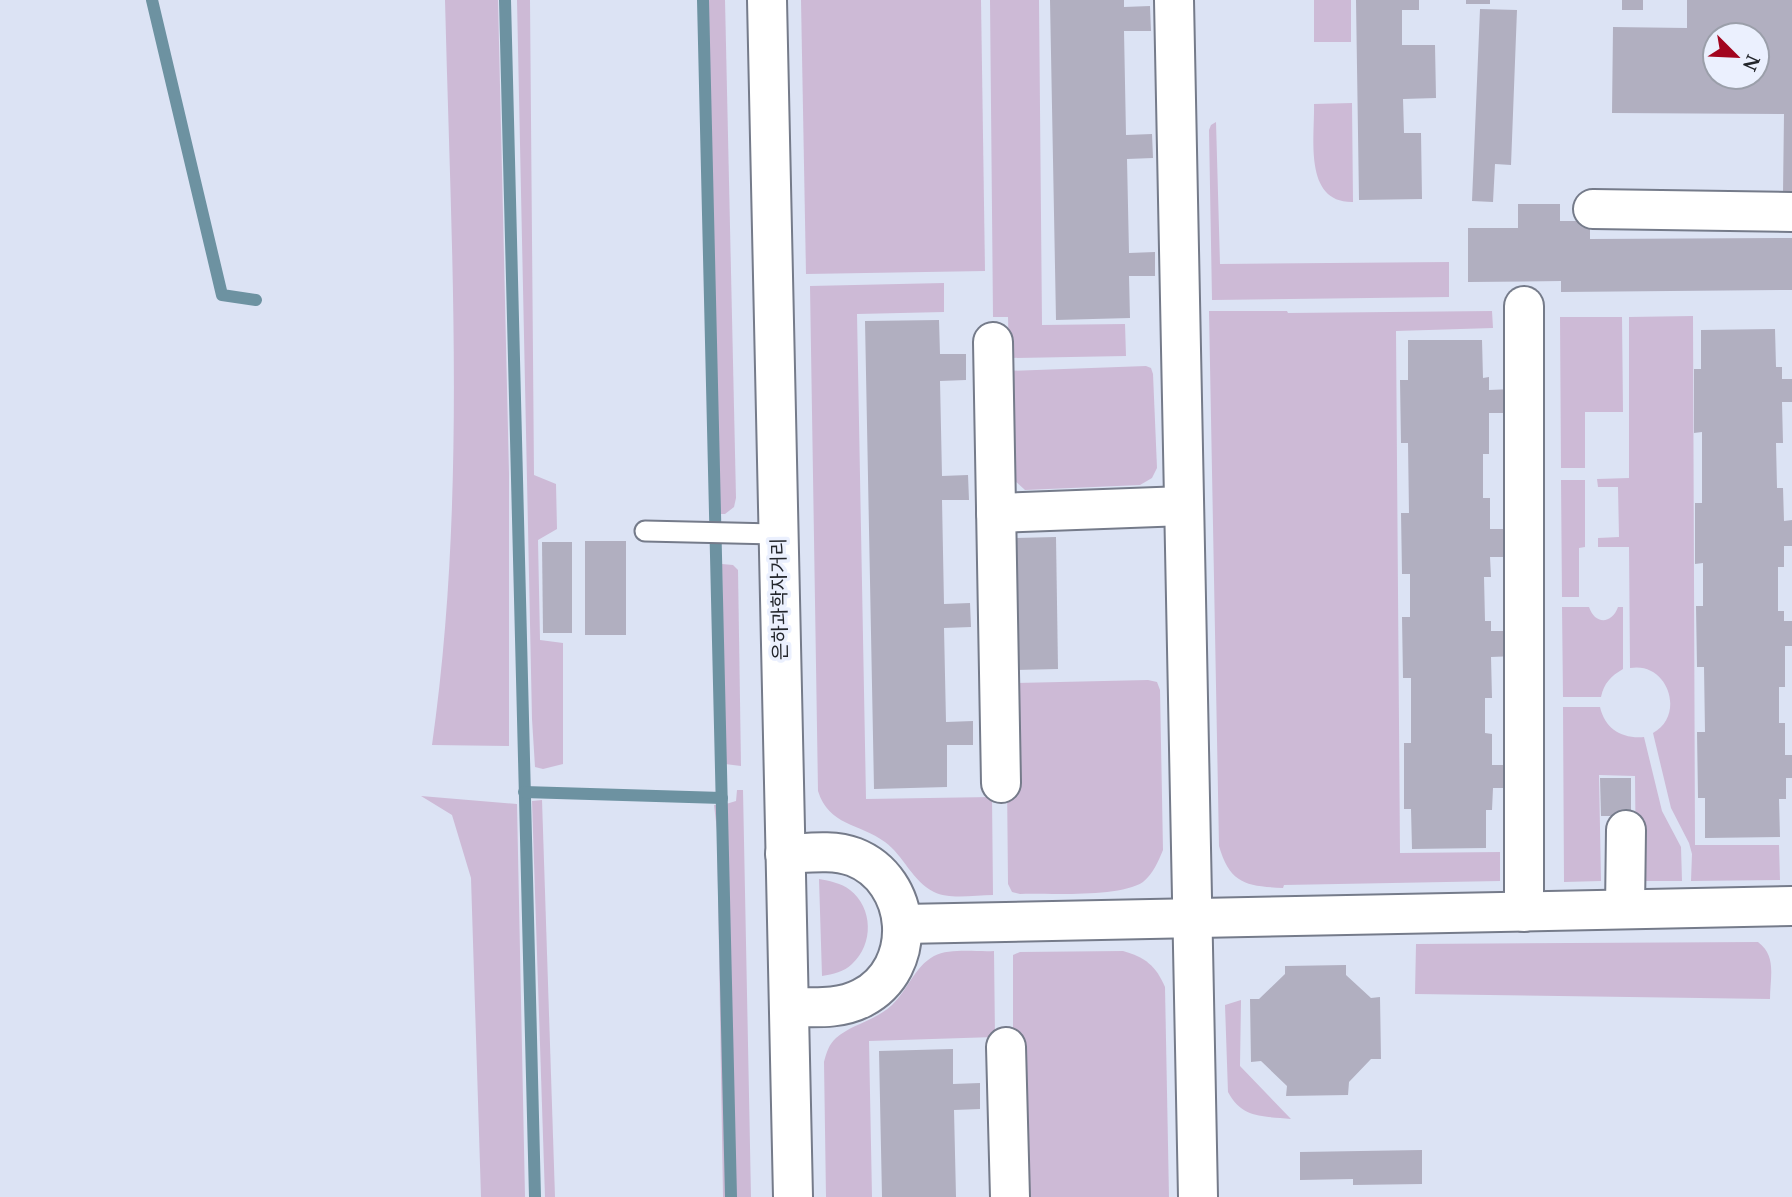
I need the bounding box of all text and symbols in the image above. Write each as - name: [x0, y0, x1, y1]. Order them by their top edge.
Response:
- north arrow: [1701, 21, 1771, 91]
- text: N: [1737, 51, 1766, 75]
- street label: 은하과학자거리: [765, 538, 793, 660]

